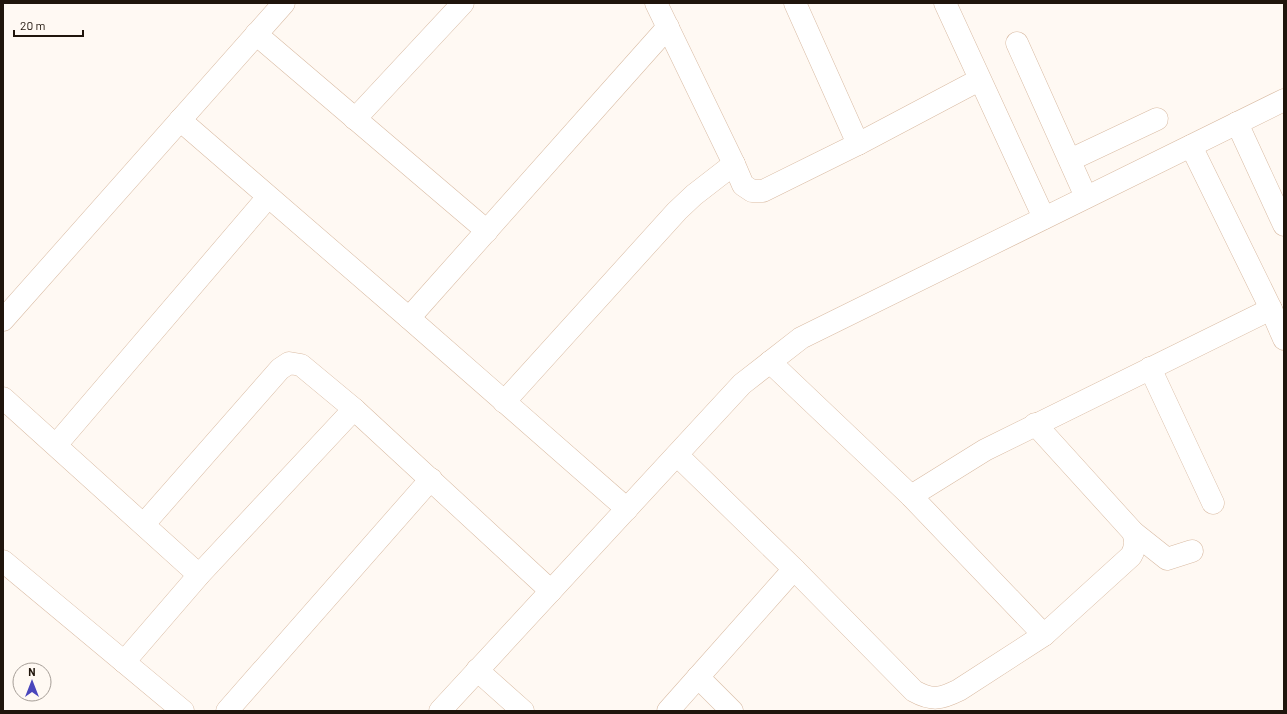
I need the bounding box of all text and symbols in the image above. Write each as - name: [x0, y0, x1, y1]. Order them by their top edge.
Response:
- scale bar: [14, 12, 83, 38]
- text: 20 m: [20, 18, 46, 32]
- north arrow: [12, 662, 52, 702]
- text: N: [28, 665, 36, 678]

